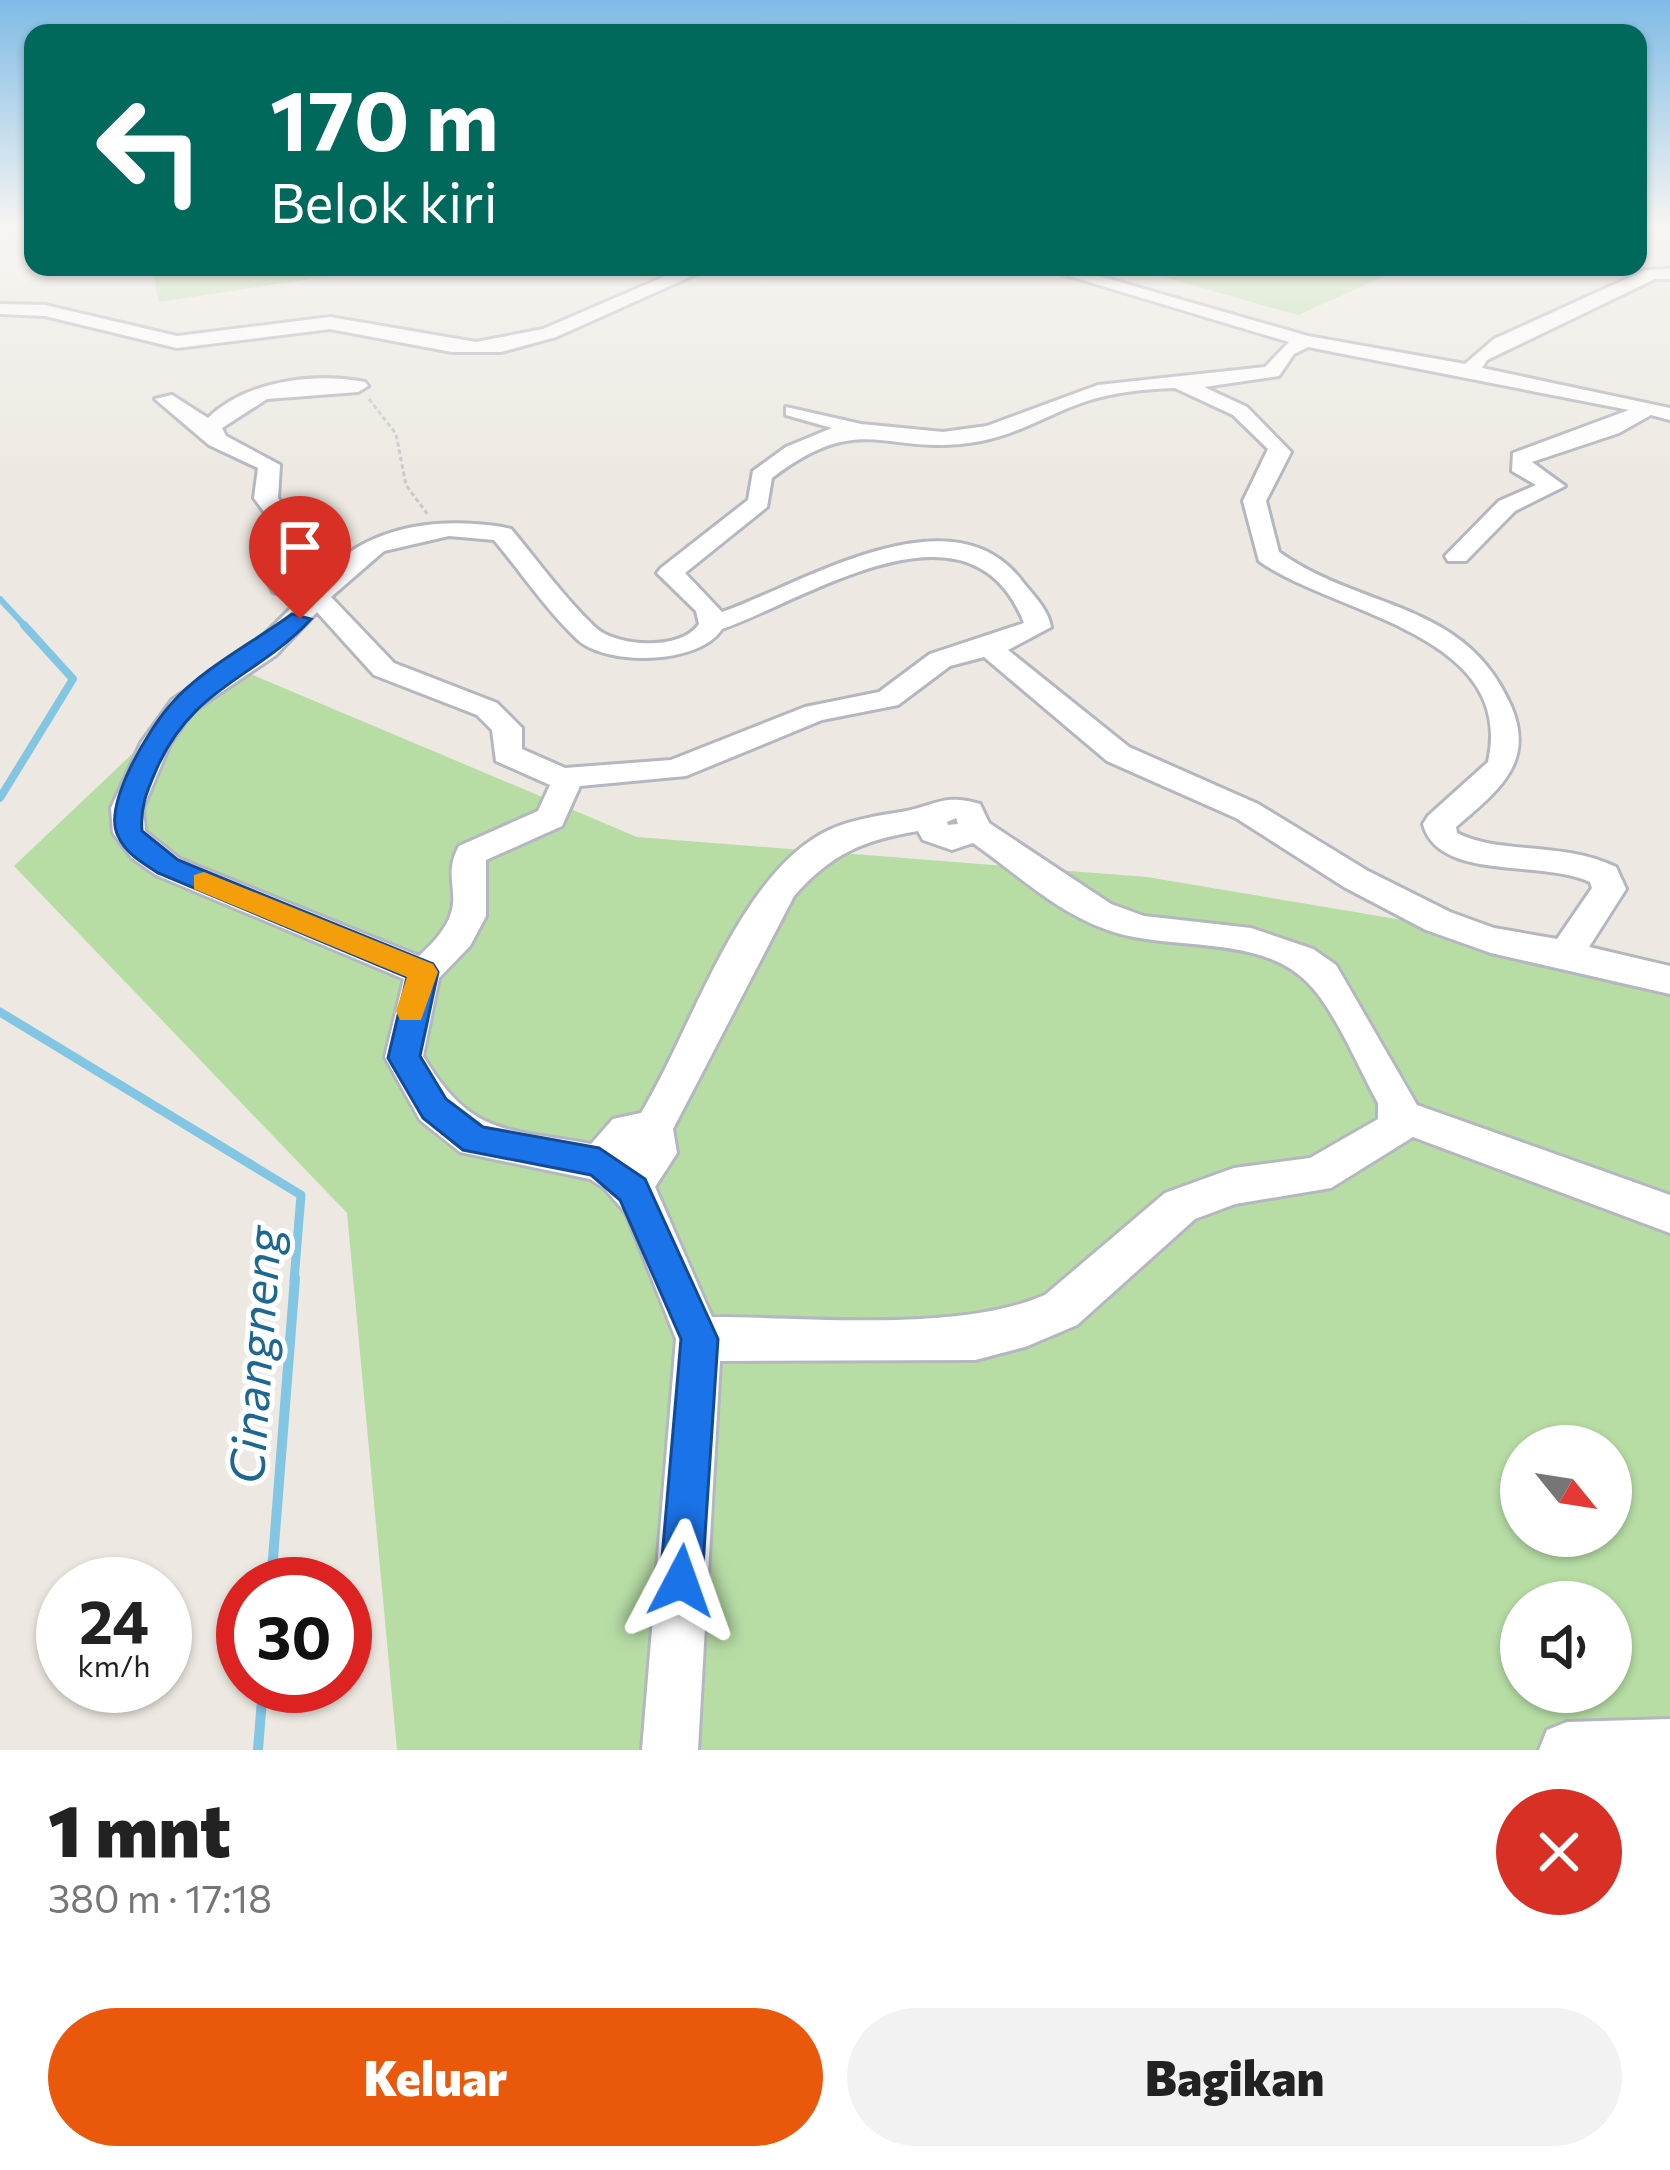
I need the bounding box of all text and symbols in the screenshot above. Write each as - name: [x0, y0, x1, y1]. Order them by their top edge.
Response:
- text: 170 m: [270, 66, 499, 168]
- icon: left: [72, 72, 228, 228]
- text: Belok kiri: [270, 168, 498, 234]
- pin: [249, 496, 351, 619]
- icon: arrive: [267, 514, 333, 580]
- water label: Cinangneng: [215, 1222, 292, 1486]
- north arrow: [1500, 1425, 1632, 1557]
- map controls: [1500, 1425, 1632, 1713]
- position arrow: [618, 1518, 744, 1644]
- speed limit sign: 30: [216, 1557, 372, 1713]
- button: sound: [1500, 1581, 1632, 1713]
- text: 24: [79, 1583, 149, 1656]
- text: km/h: [78, 1646, 150, 1683]
- text: 1 mnt: [48, 1784, 231, 1872]
- button: close: [1496, 1789, 1622, 1915]
- text: 380 m · 17:18: [48, 1873, 272, 1921]
- button: Keluar: [48, 2008, 823, 2146]
- button: Bagikan: [847, 2008, 1622, 2146]

